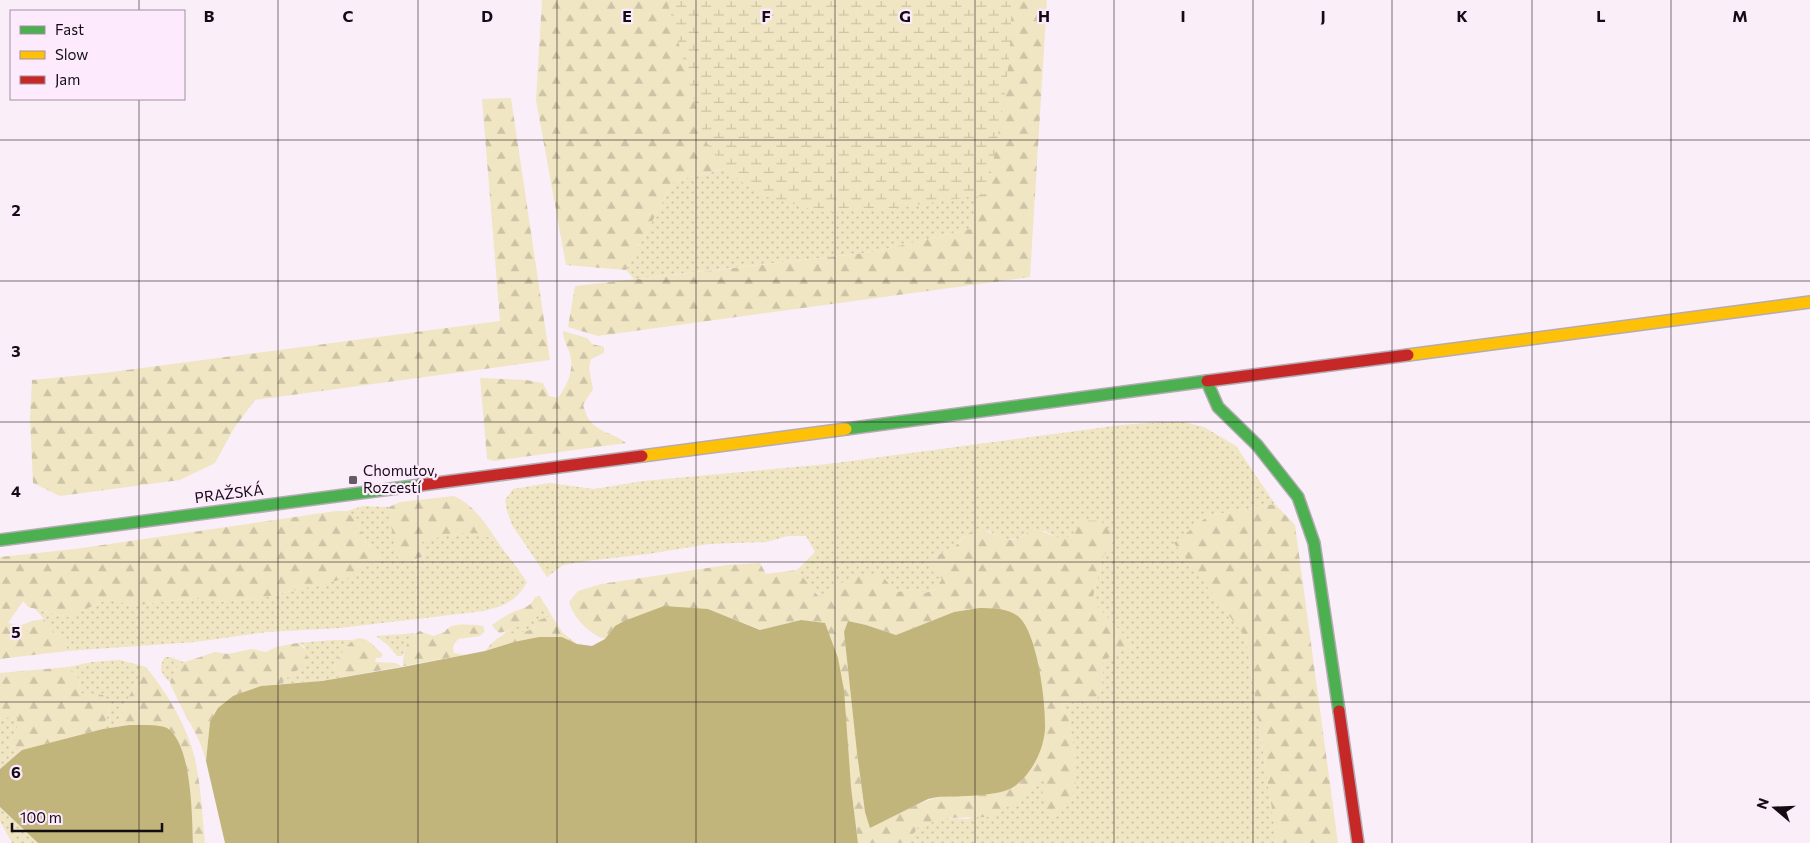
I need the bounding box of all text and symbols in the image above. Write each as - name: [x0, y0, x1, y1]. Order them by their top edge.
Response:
- text: B: [204, 6, 215, 25]
- text: C: [343, 6, 354, 25]
- text: D: [481, 6, 493, 25]
- text: E: [622, 6, 632, 25]
- text: F: [761, 6, 771, 25]
- text: G: [899, 6, 911, 25]
- text: H: [1038, 6, 1050, 25]
- text: I: [1180, 6, 1186, 25]
- text: J: [1320, 6, 1326, 25]
- text: K: [1456, 6, 1468, 25]
- text: L: [1596, 6, 1606, 25]
- text: M: [1732, 6, 1748, 25]
- legend: [10, 10, 185, 100]
- text: Fast: [55, 20, 84, 38]
- text: Slow: [55, 45, 88, 63]
- text: Jam: [55, 70, 80, 88]
- text: 2: [11, 200, 21, 219]
- text: 3: [11, 341, 21, 360]
- place label: Chomutov, Rozcestí: [363, 461, 437, 496]
- marker: Chomutov, Rozcestí: [347, 474, 359, 486]
- street label: PRAŽSKÁ: [193, 479, 264, 506]
- text: 4: [11, 481, 21, 500]
- text: 5: [11, 622, 21, 641]
- text: 6: [11, 762, 21, 781]
- north arrow: [1750, 783, 1800, 833]
- text: N: [1752, 796, 1772, 811]
- scale bar: [12, 800, 162, 832]
- text: 100 m: [20, 808, 62, 826]

